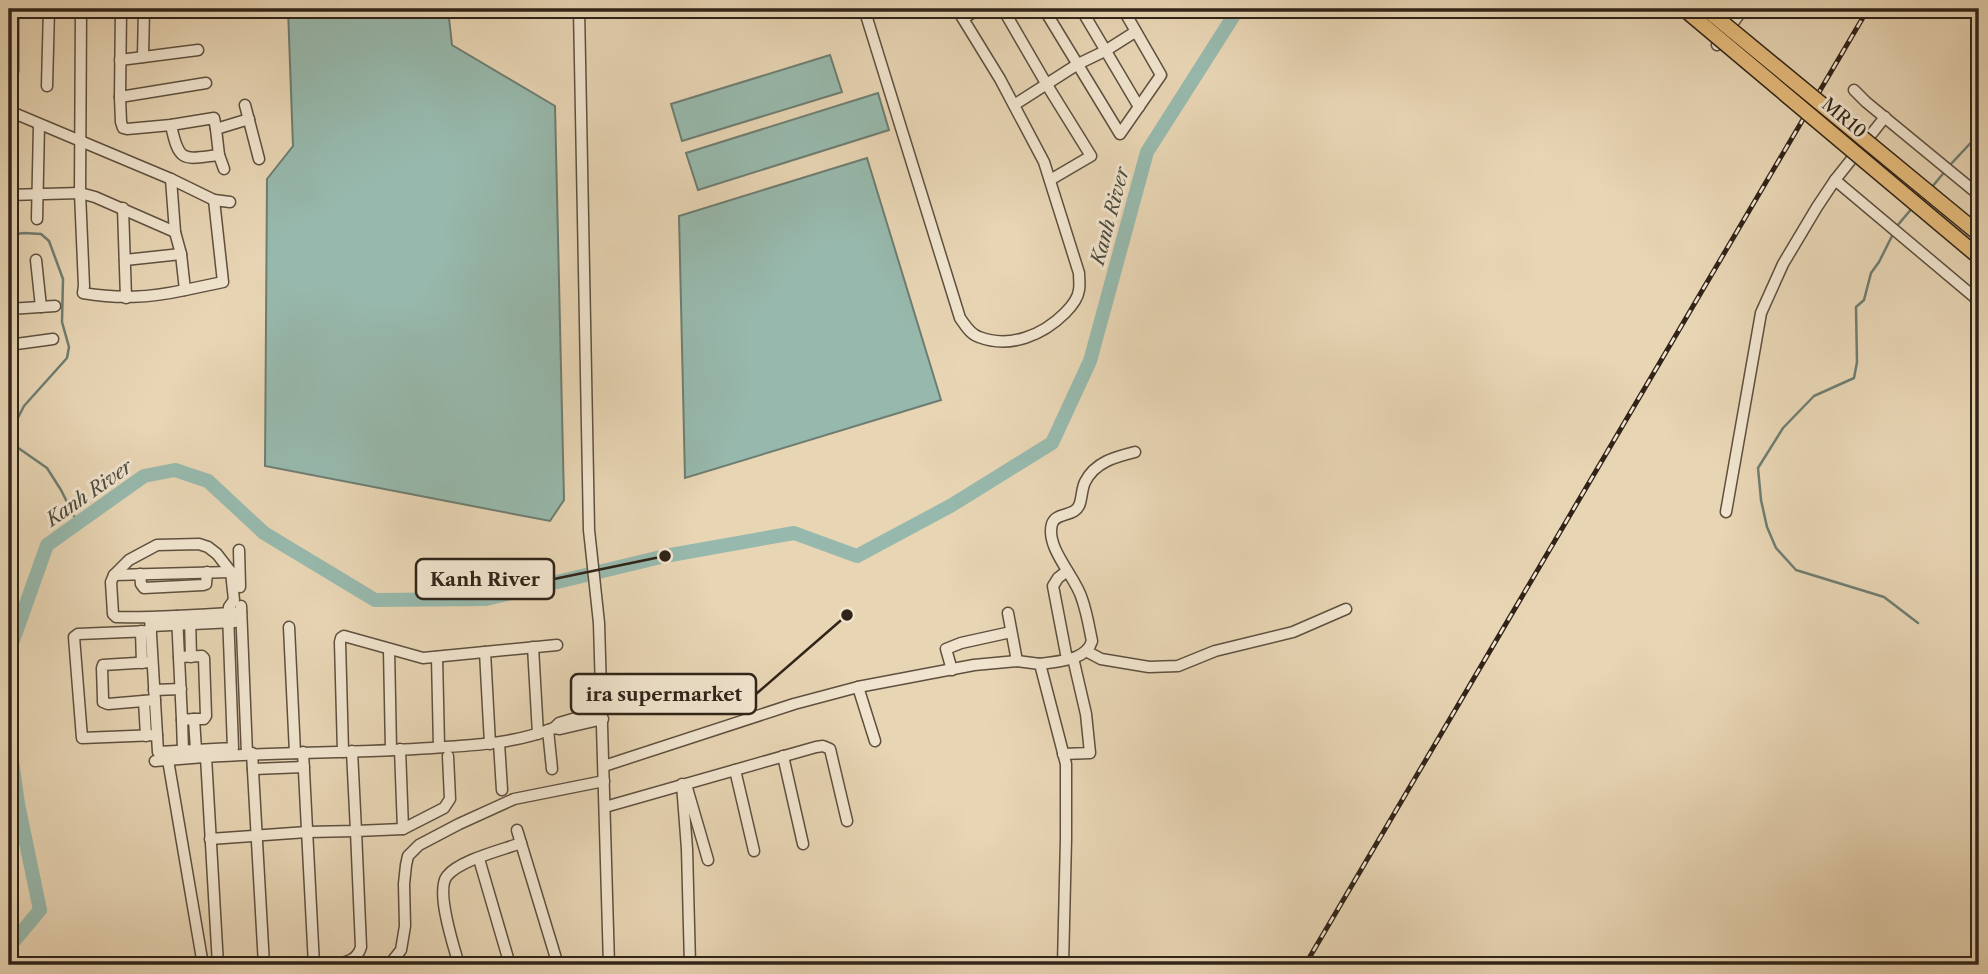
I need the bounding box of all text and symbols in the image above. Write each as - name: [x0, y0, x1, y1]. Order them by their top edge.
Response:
- street label: MR10: [1817, 93, 1871, 143]
- water label: Kanh River: [1085, 164, 1134, 269]
- water label: Kanh River: [40, 454, 138, 532]
- callout: Kanh River: [416, 559, 554, 599]
- text: Kanh River: [430, 568, 541, 591]
- callout: ira supermarket: [571, 674, 756, 714]
- text: ira supermarket: [586, 683, 743, 706]

